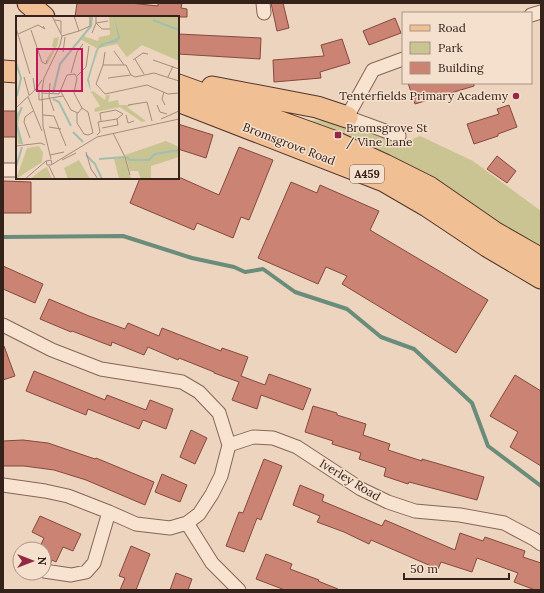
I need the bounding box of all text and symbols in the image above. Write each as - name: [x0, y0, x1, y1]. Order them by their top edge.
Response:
- legend: [402, 12, 532, 84]
- inset map: [16, 16, 179, 179]
- text: Road: [438, 20, 466, 35]
- text: Park: [438, 40, 464, 55]
- text: Building: [438, 60, 484, 75]
- place label: Tenterfields Primary Academy: [339, 88, 509, 103]
- marker: Tenterfields Primary Academy: [511, 91, 521, 101]
- street label: Bromsgrove Road: [241, 119, 338, 168]
- place label: Bromsgrove St / Vine Lane: [346, 120, 428, 150]
- marker: Bromsgrove St / Vine Lane: [333, 130, 343, 140]
- road number: A459: [350, 165, 384, 183]
- street label: Iverley Road: [317, 455, 383, 504]
- north arrow: [12, 541, 52, 581]
- scale bar: [404, 555, 509, 581]
- text: N: [35, 557, 49, 566]
- text: 50 m: [410, 561, 438, 576]

